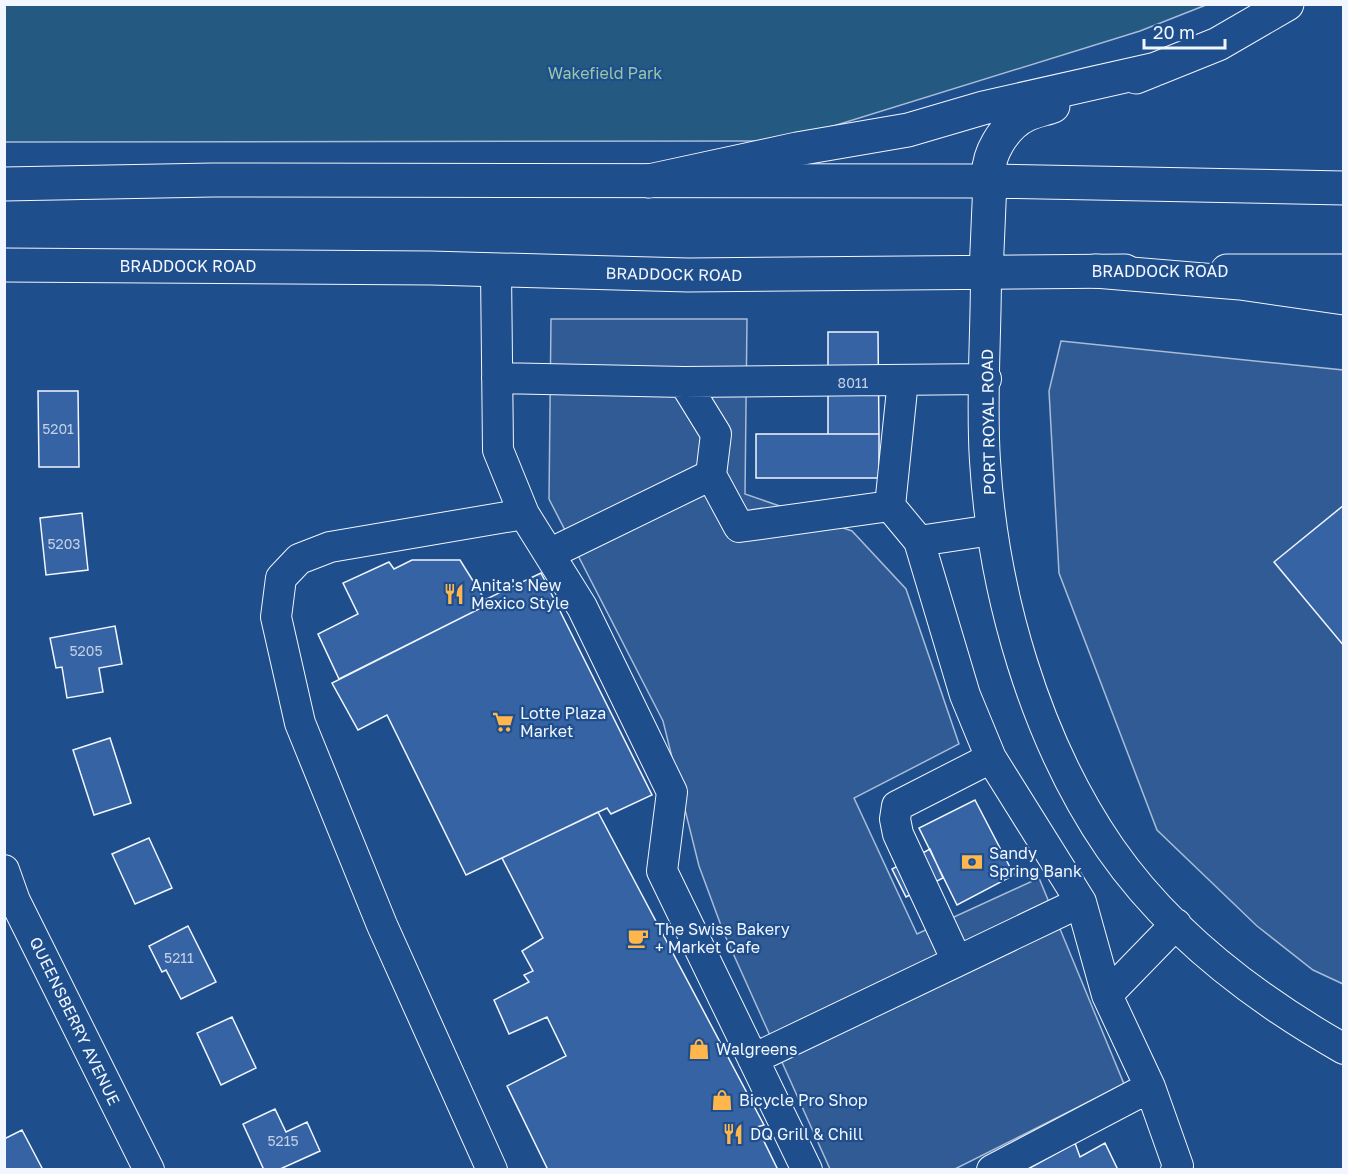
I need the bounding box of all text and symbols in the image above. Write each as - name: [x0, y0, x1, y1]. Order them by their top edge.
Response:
- scale bar: [1144, 12, 1225, 50]
- text: 20 m: [1153, 21, 1195, 43]
- park label: Wakefield Park: [548, 63, 662, 83]
- street label: BRADDOCK ROAD: [120, 256, 256, 276]
- street label: BRADDOCK ROAD: [1092, 261, 1228, 281]
- street label: BRADDOCK ROAD: [605, 263, 743, 285]
- street label: PORT ROYAL ROAD: [977, 349, 999, 495]
- house number: 8011: [838, 374, 869, 391]
- house number: 5201: [42, 420, 74, 437]
- house number: 5203: [47, 535, 81, 552]
- place label: Anita's New Mexico Style: [471, 575, 569, 613]
- restaurant icon: Anita's New Mexico Style: [442, 582, 466, 606]
- house number: 5205: [69, 642, 103, 659]
- place label: Lotte Plaza Market: [520, 703, 606, 741]
- supermarket icon: Lotte Plaza Market: [491, 710, 515, 734]
- place label: Sandy Spring Bank: [989, 843, 1082, 881]
- bank icon: Sandy Spring Bank: [960, 850, 984, 874]
- place label: The Swiss Bakery + Market Cafe: [655, 919, 790, 957]
- cafe icon: The Swiss Bakery + Market Cafe: [626, 926, 650, 950]
- street label: QUEENSBERRY AVENUE: [26, 934, 124, 1108]
- house number: 5211: [164, 949, 194, 966]
- shop icon: Walgreens: [687, 1037, 711, 1061]
- place label: Walgreens: [716, 1039, 798, 1059]
- shop icon: Bicycle Pro Shop: [710, 1088, 734, 1112]
- place label: Bicycle Pro Shop: [739, 1090, 868, 1110]
- restaurant icon: DQ Grill & Chill: [721, 1122, 745, 1146]
- place label: DQ Grill & Chill: [750, 1124, 863, 1144]
- house number: 5215: [267, 1132, 299, 1149]

